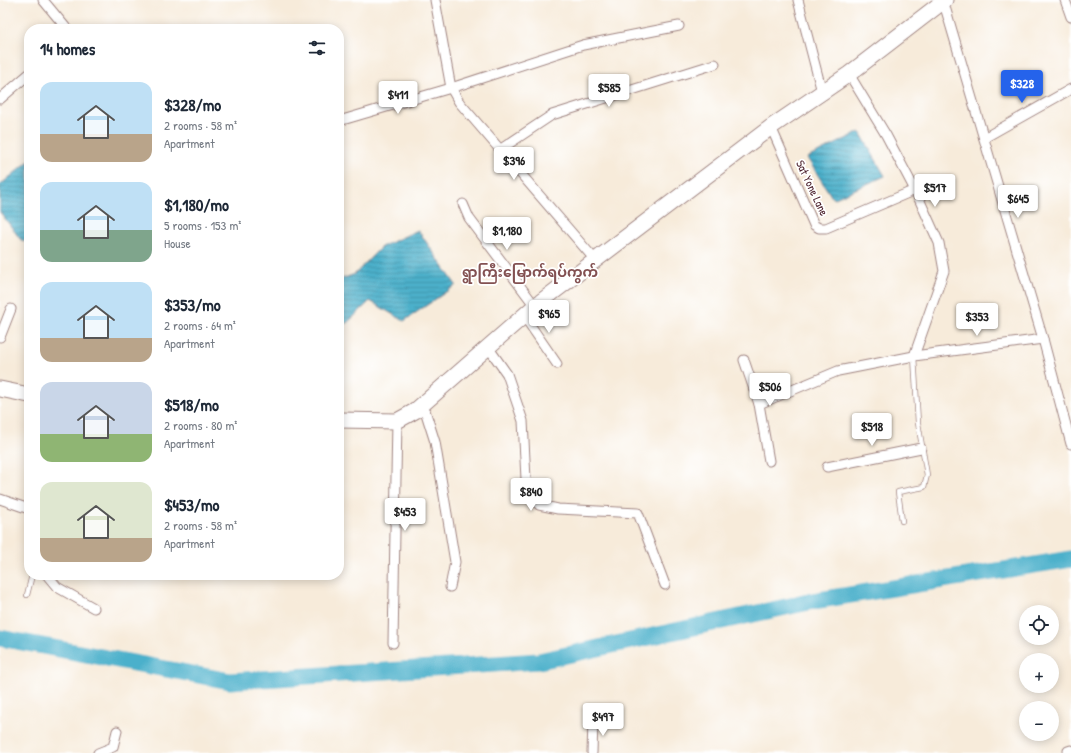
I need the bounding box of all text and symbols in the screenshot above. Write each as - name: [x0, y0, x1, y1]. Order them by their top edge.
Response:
- text: 14 homes: [40, 37, 95, 60]
- icon: filters: [306, 37, 328, 59]
- pin: $328: [998, 70, 1046, 104]
- pin: $585: [585, 74, 633, 108]
- text: $328: [1010, 74, 1034, 92]
- text: $585: [597, 78, 621, 96]
- pin: $411: [374, 81, 422, 115]
- text: $411: [388, 85, 408, 103]
- text: $328/mo: [164, 93, 221, 116]
- icon: home: [72, 98, 120, 146]
- text: 2 rooms · 58 m²: [164, 116, 237, 134]
- text: Apartment: [164, 134, 215, 152]
- pin: $396: [490, 147, 538, 181]
- text: $396: [503, 151, 525, 169]
- street label: Sat Yone Lane: [792, 157, 833, 219]
- pin: $517: [911, 174, 959, 208]
- text: $517: [923, 178, 947, 196]
- pin: $645: [994, 185, 1042, 219]
- text: $645: [1007, 189, 1029, 207]
- text: $1,180/mo: [164, 193, 229, 216]
- icon: home: [72, 198, 120, 246]
- text: 5 rooms · 153 m²: [164, 216, 241, 234]
- pin: $1,180: [474, 217, 540, 251]
- text: $1,180: [492, 221, 522, 239]
- text: House: [164, 234, 191, 252]
- district label: ရွာကြီးမြောက်ရပ်ကွက်: [462, 262, 598, 284]
- text: $353/mo: [164, 293, 221, 316]
- icon: home: [72, 298, 120, 346]
- pin: $965: [525, 300, 573, 334]
- pin: $353: [953, 303, 1001, 337]
- text: $965: [538, 304, 560, 322]
- text: $353: [965, 307, 989, 325]
- text: 2 rooms · 64 m²: [164, 316, 236, 334]
- text: Apartment: [164, 334, 215, 352]
- pin: $506: [746, 373, 794, 407]
- text: $506: [758, 377, 782, 395]
- text: $518/mo: [164, 393, 219, 416]
- icon: home: [72, 398, 120, 446]
- pin: $518: [848, 413, 896, 447]
- text: 2 rooms · 80 m²: [164, 416, 237, 434]
- text: $518: [861, 417, 883, 435]
- text: Apartment: [164, 434, 215, 452]
- pin: $840: [507, 478, 555, 512]
- text: $840: [520, 482, 542, 500]
- text: $453/mo: [164, 493, 219, 516]
- icon: home: [72, 498, 120, 546]
- pin: $453: [381, 498, 429, 532]
- text: $453: [394, 502, 416, 520]
- text: 2 rooms · 58 m²: [164, 516, 237, 534]
- text: Apartment: [164, 534, 215, 552]
- map controls: [1019, 605, 1059, 741]
- button: locate: [1019, 605, 1059, 645]
- button: +: [1019, 653, 1059, 693]
- button: −: [1019, 701, 1059, 741]
- pin: $497: [579, 703, 627, 737]
- text: $497: [592, 707, 614, 725]

